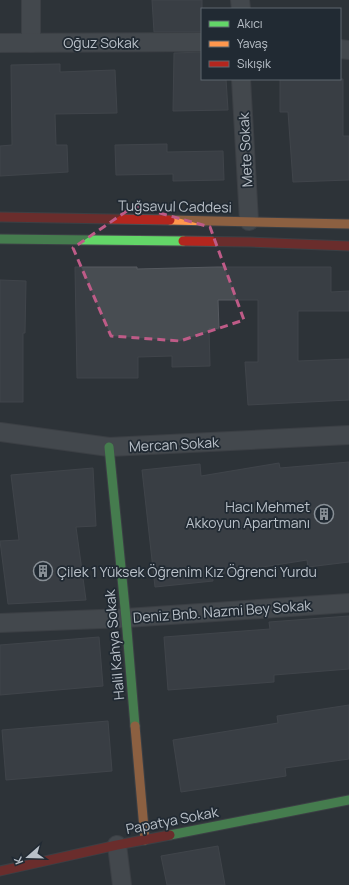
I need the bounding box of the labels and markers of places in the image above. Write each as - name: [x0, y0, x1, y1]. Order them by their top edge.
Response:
- place label: Hacı Mehmet Akkoyun Apartmanı: [186, 497, 310, 532]
- building icon: Hacı Mehmet Akkoyun Apartmanı: [313, 503, 335, 525]
- building icon: Çilek 1 Yüksek Öğrenim Kız Öğrenci Yurdu: [32, 560, 54, 582]
- place label: Çilek 1 Yüksek Öğrenim Kız Öğrenci Yurdu: [57, 562, 317, 581]

